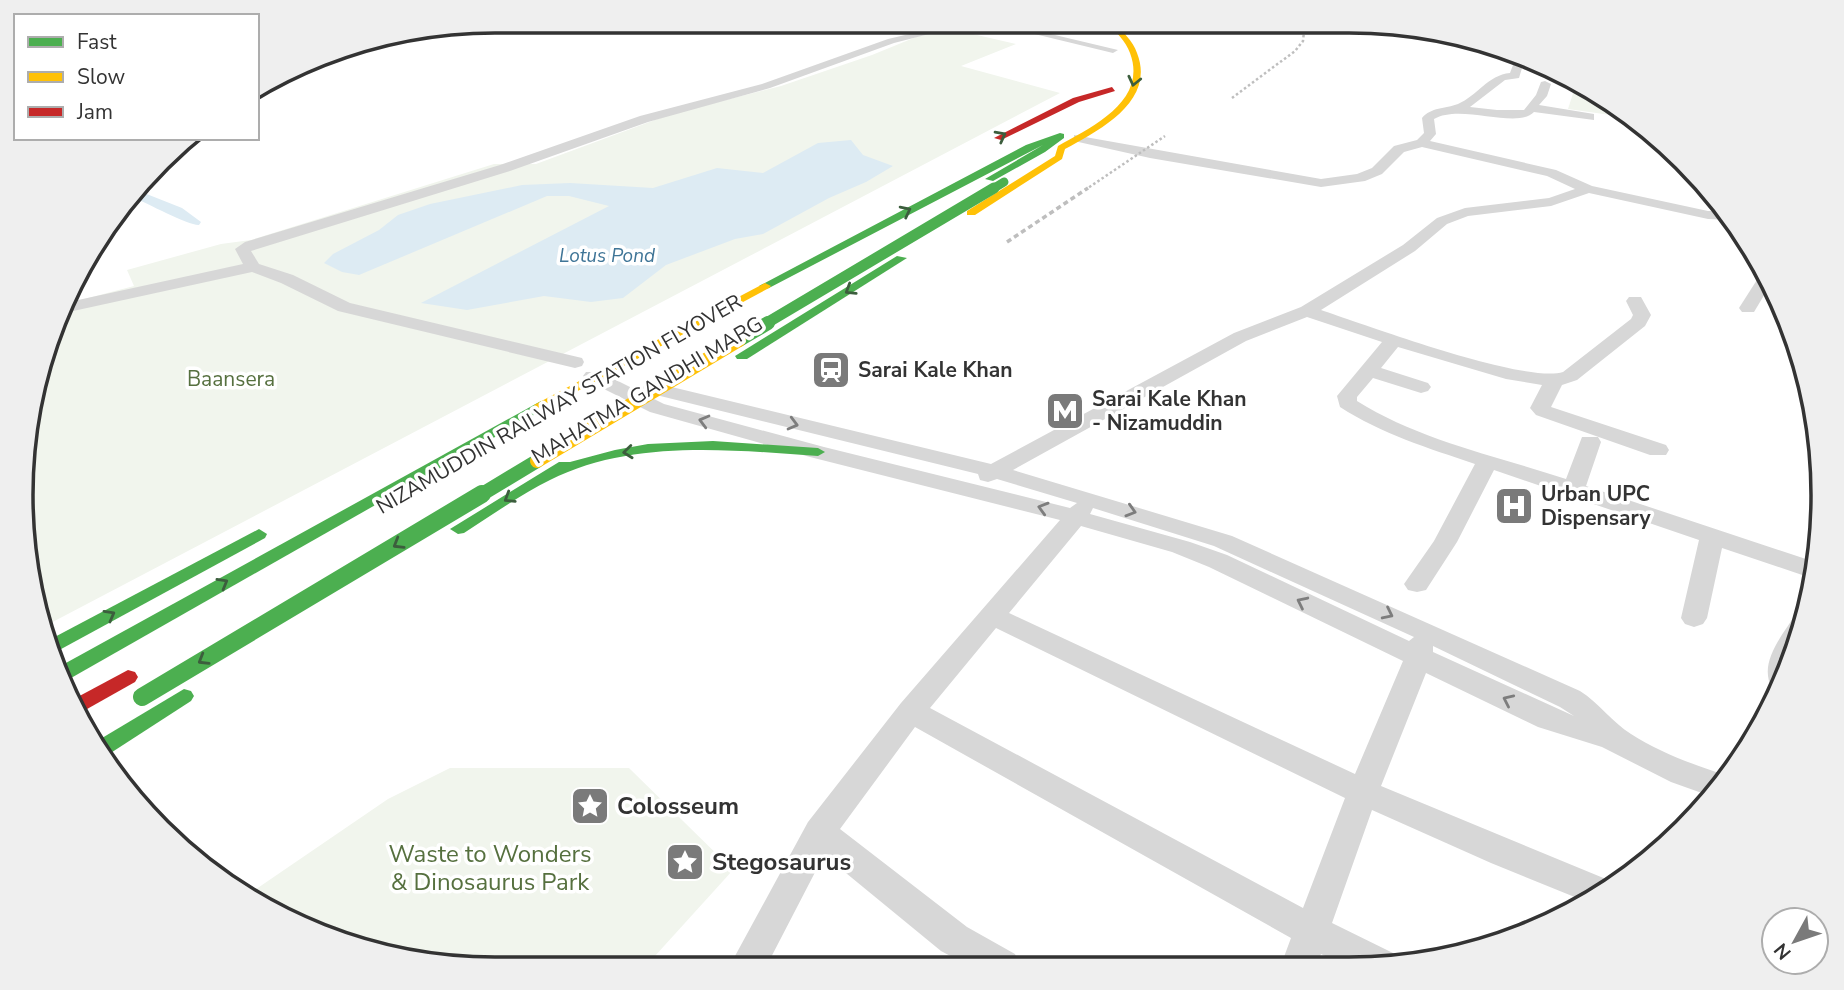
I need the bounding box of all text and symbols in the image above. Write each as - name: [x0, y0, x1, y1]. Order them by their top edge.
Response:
- legend: [14, 14, 259, 140]
- text: Fast: [77, 28, 117, 56]
- text: Slow: [77, 63, 126, 91]
- one-way arrow: [1128, 75, 1142, 87]
- text: Jam: [76, 98, 113, 126]
- one-way arrow: [994, 131, 1006, 145]
- one-way arrow: [898, 206, 911, 220]
- water label: Lotus Pond: [559, 243, 656, 269]
- one-way arrow: [845, 282, 858, 294]
- street label: NIZAMUDDIN RAILWAY STATION FLYOVER: [371, 287, 747, 521]
- street label: MAHATMA GANDHI MARG: [526, 310, 768, 470]
- station icon: Sarai Kale Khan: [810, 349, 852, 391]
- place label: Sarai Kale Khan: [858, 356, 1012, 384]
- park label: Baansera: [187, 365, 275, 393]
- place label: Sarai Kale Khan - Nizamuddin: [1092, 385, 1246, 437]
- metro station icon: Sarai Kale Khan - Nizamuddin: [1044, 390, 1086, 432]
- one-way arrow: [699, 415, 711, 429]
- one-way arrow: [786, 416, 798, 430]
- one-way arrow: [622, 444, 634, 459]
- place label: Urban UPC Dispensary: [1541, 480, 1651, 532]
- hospital icon: Urban UPC Dispensary: [1493, 485, 1535, 527]
- one-way arrow: [504, 490, 517, 503]
- one-way arrow: [1038, 502, 1050, 516]
- one-way arrow: [1125, 503, 1137, 518]
- one-way arrow: [393, 536, 406, 549]
- one-way arrow: [216, 578, 229, 591]
- one-way arrow: [1297, 597, 1309, 611]
- one-way arrow: [1381, 606, 1393, 620]
- one-way arrow: [103, 610, 116, 623]
- one-way arrow: [197, 652, 210, 665]
- one-way arrow: [1503, 695, 1515, 709]
- place icon: Colosseum: [569, 785, 611, 827]
- place label: Colosseum: [617, 790, 739, 822]
- park label: Waste to Wonders & Dinosaurus Park: [389, 838, 591, 898]
- place icon: Stegosaurus: [664, 841, 706, 883]
- place label: Stegosaurus: [712, 846, 851, 878]
- north arrow: [1760, 906, 1830, 976]
- text: N: [1768, 937, 1797, 965]

